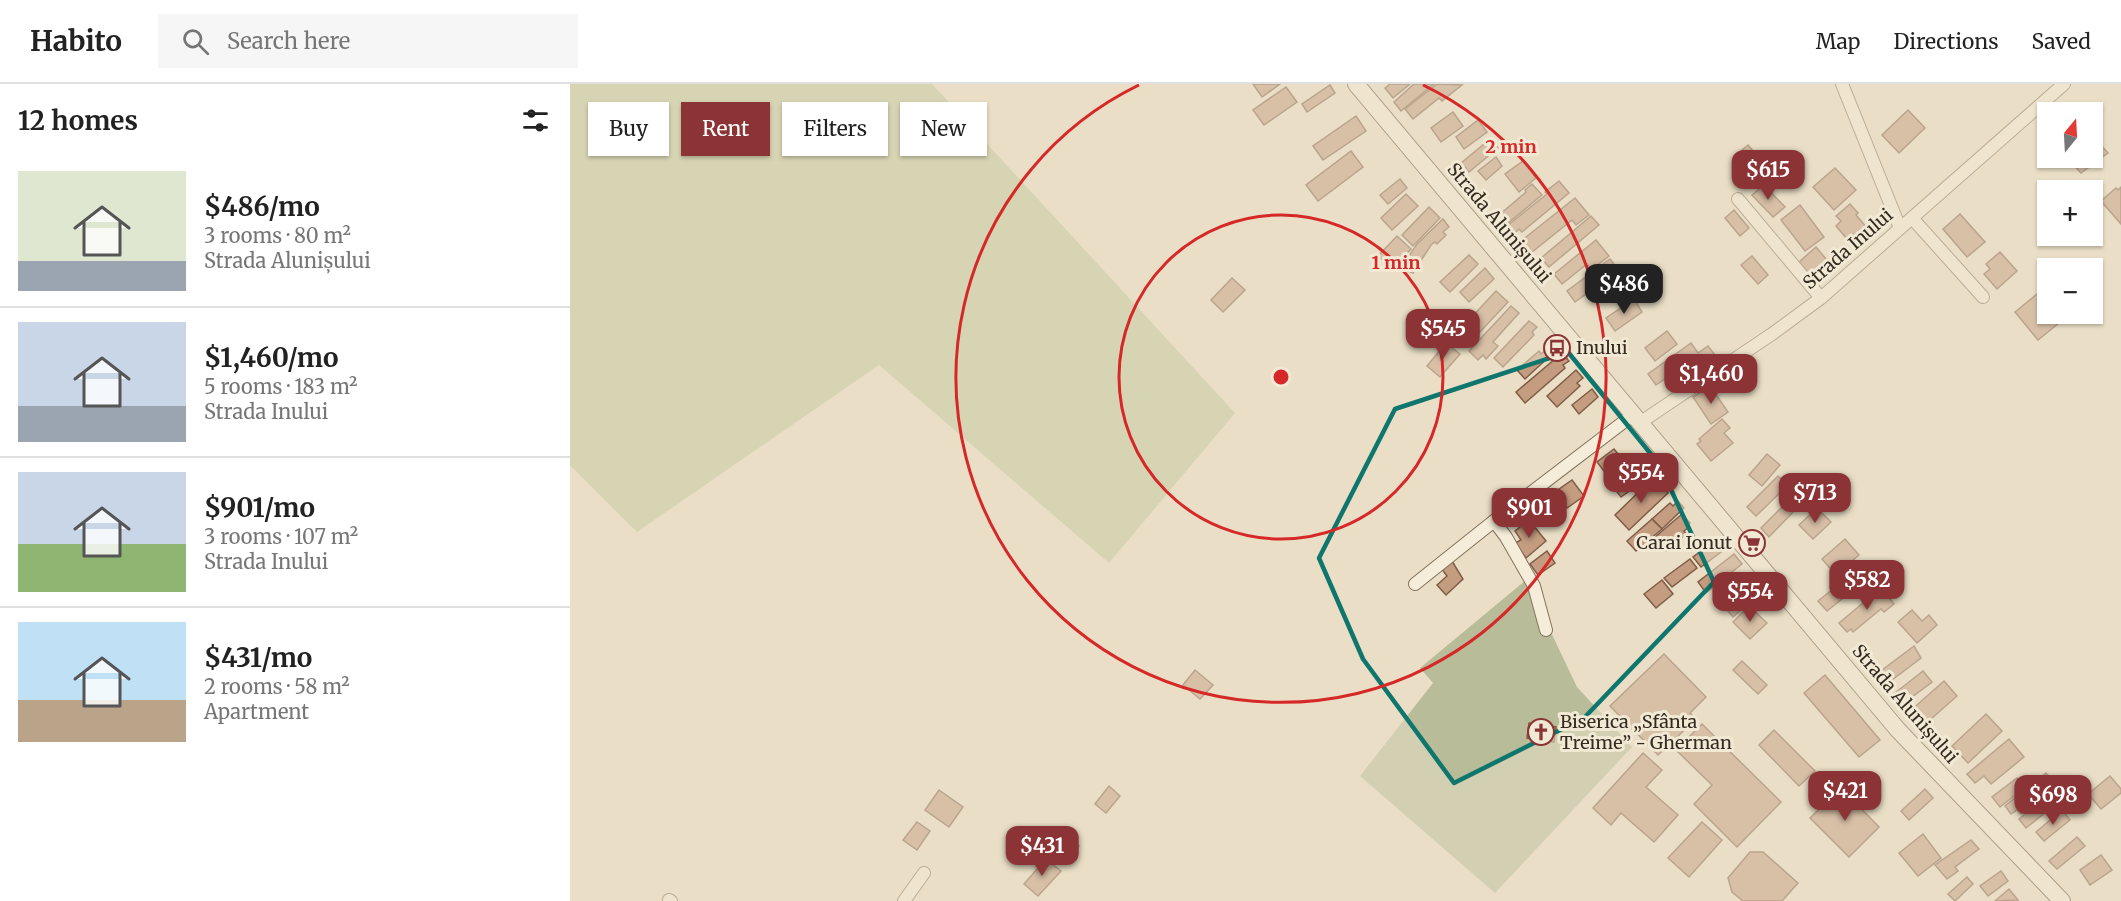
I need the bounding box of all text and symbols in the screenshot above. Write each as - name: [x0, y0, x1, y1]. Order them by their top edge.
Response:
- search box: [158, 14, 578, 68]
- text: Habito: [30, 23, 122, 59]
- icon: search: [179, 25, 212, 58]
- text: Search here: [227, 27, 350, 55]
- text: Map: [1816, 28, 1860, 55]
- text: Directions: [1893, 28, 1998, 55]
- text: Saved: [2031, 28, 2091, 55]
- chip: Buy: [588, 102, 669, 156]
- chip: Rent: [681, 102, 770, 156]
- chip: Filters: [782, 102, 888, 156]
- chip: New: [900, 102, 987, 156]
- north arrow: [2037, 102, 2103, 168]
- map controls: [2037, 102, 2103, 324]
- text: 12 homes: [18, 104, 138, 137]
- icon: filters: [519, 104, 552, 137]
- text: 2 min: [1485, 135, 1537, 158]
- pin: $615: [1732, 150, 1804, 201]
- text: $615: [1746, 157, 1790, 182]
- street label: Strada Alunișului: [1442, 158, 1557, 288]
- button: +: [2037, 180, 2103, 246]
- text: $486/mo: [204, 190, 320, 223]
- icon: home: [66, 195, 138, 267]
- street label: Strada Inului: [1798, 203, 1898, 294]
- text: 3 rooms · 80 m²: [204, 223, 351, 248]
- text: Strada Alunișului: [204, 248, 371, 273]
- text: 1 min: [1371, 251, 1421, 274]
- button: −: [2037, 258, 2103, 324]
- pin: $486: [1588, 264, 1660, 315]
- text: $486: [1599, 271, 1649, 296]
- pin: $545: [1407, 309, 1479, 360]
- text: $545: [1420, 316, 1466, 341]
- bus stop icon: Inului: [1542, 333, 1572, 363]
- place label: Inului: [1576, 336, 1628, 359]
- text: $1,460/mo: [204, 341, 339, 374]
- icon: home: [66, 346, 138, 418]
- pin: $1,460: [1662, 354, 1760, 405]
- text: $1,460: [1678, 361, 1744, 386]
- centre of rings: [1271, 367, 1291, 387]
- text: 5 rooms · 183 m²: [204, 374, 357, 399]
- text: Strada Inului: [204, 399, 328, 424]
- pin: $554: [1605, 453, 1677, 504]
- text: $554: [1617, 460, 1665, 485]
- pin: $713: [1779, 473, 1851, 524]
- text: $713: [1793, 480, 1837, 505]
- pin: $901: [1493, 488, 1565, 539]
- text: $901/mo: [204, 491, 315, 524]
- text: $901: [1506, 495, 1552, 520]
- icon: home: [66, 496, 138, 568]
- text: 3 rooms · 107 m²: [204, 524, 358, 549]
- supermarket icon: Carai Ionut: [1737, 528, 1767, 558]
- place label: Carai Ionut: [1636, 531, 1732, 554]
- text: Strada Inului: [204, 549, 328, 574]
- pin: $582: [1831, 560, 1903, 611]
- text: $582: [1843, 567, 1891, 592]
- pin: $554: [1714, 572, 1786, 623]
- text: $554: [1726, 579, 1774, 604]
- street label: Strada Alunișului: [1847, 640, 1963, 768]
- text: $431/mo: [204, 641, 312, 674]
- icon: home: [66, 646, 138, 718]
- text: 2 rooms · 58 m²: [204, 674, 350, 699]
- text: Apartment: [204, 699, 309, 724]
- place label: Biserica „Sfânta Treime” - Gherman: [1560, 710, 1732, 754]
- church icon: Biserica „Sfânta Treime” - Gherman: [1526, 717, 1556, 747]
- pin: $421: [1809, 771, 1881, 822]
- pin: $698: [2017, 775, 2089, 826]
- text: $421: [1822, 778, 1868, 803]
- text: $698: [2028, 782, 2078, 807]
- pin: $431: [1006, 826, 1078, 877]
- text: $431: [1020, 833, 1064, 858]

